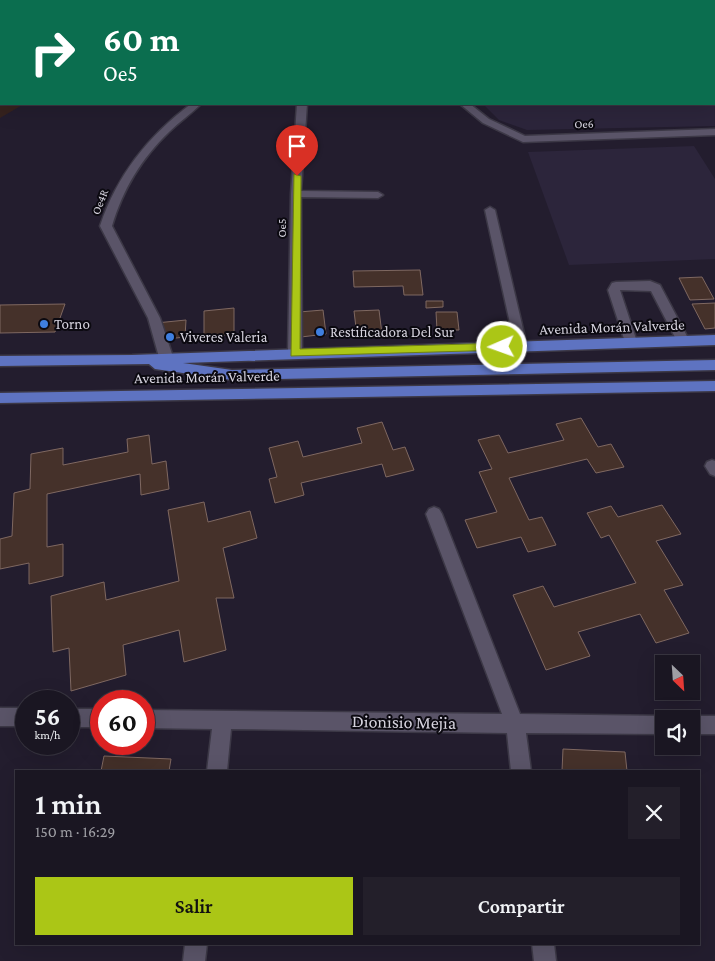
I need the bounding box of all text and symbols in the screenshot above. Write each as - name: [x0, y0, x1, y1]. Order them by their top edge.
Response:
- icon: right: [20, 20, 85, 85]
- text: 60 m: [103, 20, 180, 59]
- text: Oe5: [103, 61, 138, 86]
- street label: Oe6: [574, 117, 594, 131]
- pin: [276, 125, 318, 176]
- icon: arrive: [283, 132, 311, 160]
- street label: Oe4R: [89, 187, 111, 217]
- street label: Oe5: [275, 219, 289, 237]
- place label: Torno: [54, 316, 90, 332]
- street label: Avenida Morán Valverde: [539, 316, 685, 338]
- marker: Torno: [38, 318, 50, 330]
- position arrow: [475, 320, 527, 372]
- place label: Restificadora Del Sur: [330, 324, 455, 340]
- marker: Restificadora Del Sur: [314, 326, 326, 338]
- place label: Viveres Valeria: [180, 329, 268, 345]
- marker: Viveres Valeria: [164, 331, 176, 343]
- street label: Avenida Morán Valverde: [134, 368, 280, 386]
- north arrow: [655, 655, 700, 700]
- map controls: [655, 655, 700, 755]
- speed limit sign: 60: [90, 690, 155, 755]
- text: 56: [35, 703, 60, 730]
- button: sound: [655, 710, 700, 755]
- street label: Dionisio Mejia: [352, 711, 456, 734]
- text: km/h: [35, 728, 60, 742]
- text: 1 min: [35, 787, 102, 820]
- button: close: [628, 787, 680, 839]
- text: 150 m · 16:29: [35, 823, 115, 840]
- button: Salir: [35, 877, 353, 935]
- button: Compartir: [363, 877, 680, 935]

